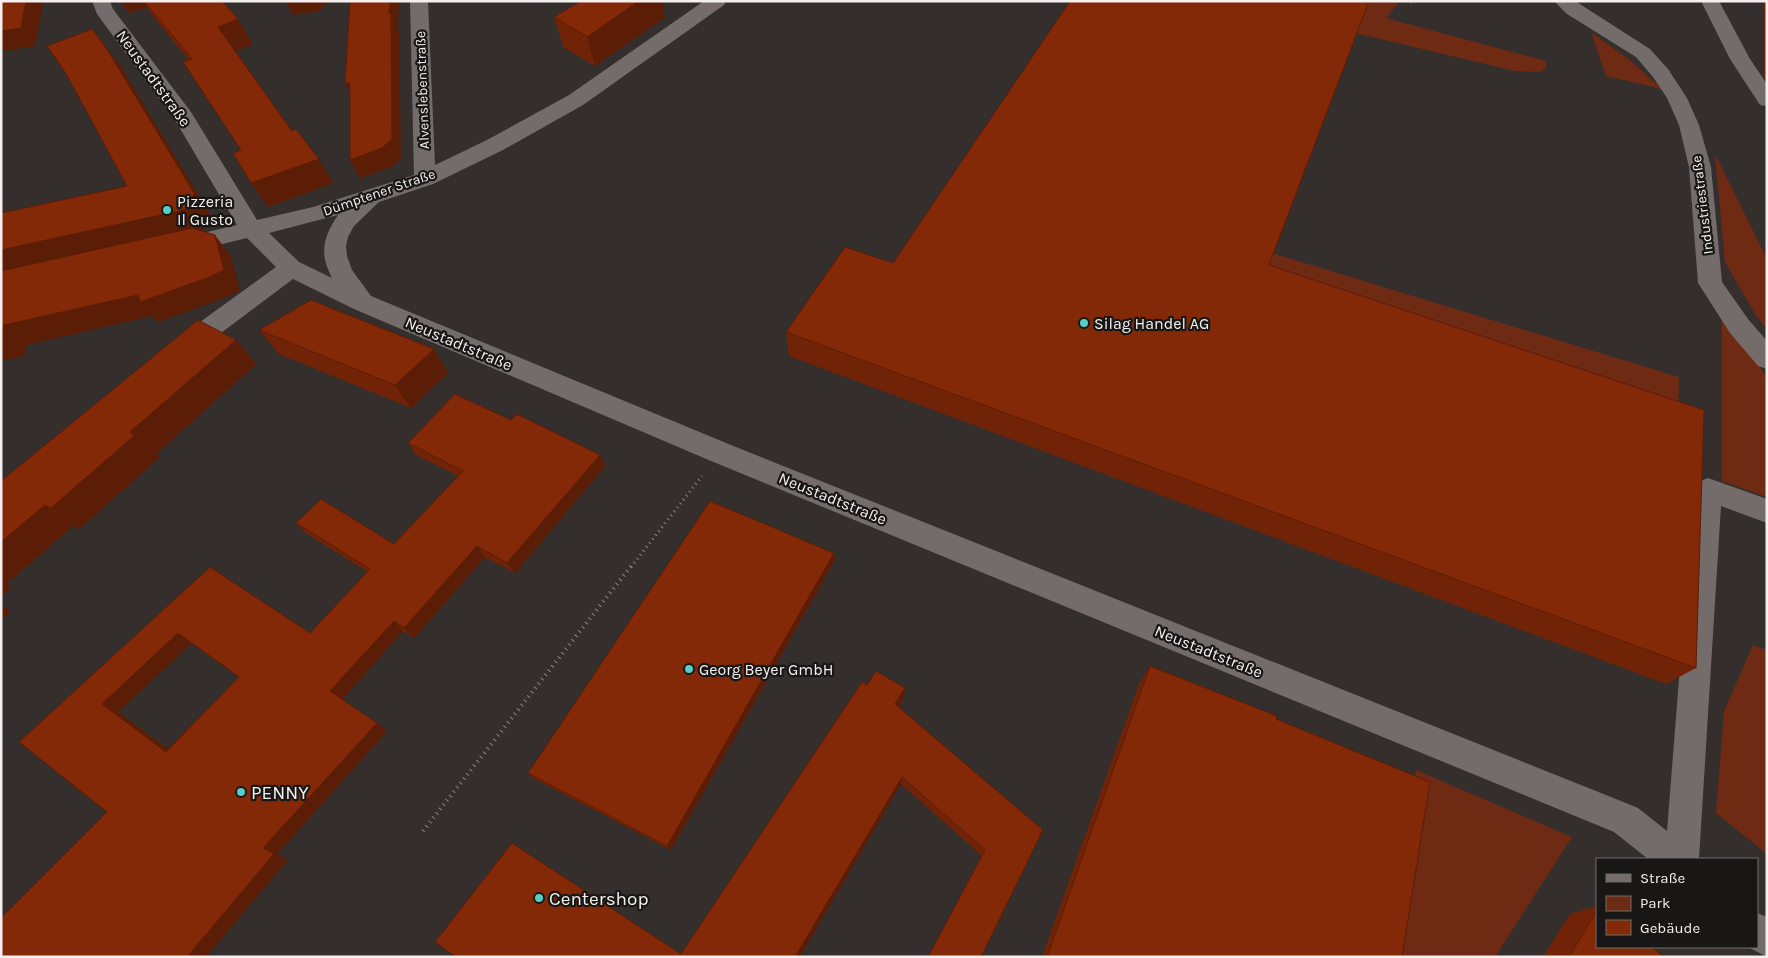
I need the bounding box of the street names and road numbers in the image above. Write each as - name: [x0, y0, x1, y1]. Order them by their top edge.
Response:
- street label: Neustadtstraße: [112, 26, 195, 130]
- street label: Alvenslebenstraße: [412, 31, 433, 149]
- street label: Industriestraße: [1688, 155, 1717, 255]
- street label: Dümptener Straße: [321, 165, 438, 220]
- street label: Neustadtstraße: [402, 312, 515, 375]
- street label: Neustadtstraße: [776, 468, 890, 529]
- street label: Neustadtstraße: [1152, 621, 1266, 682]

